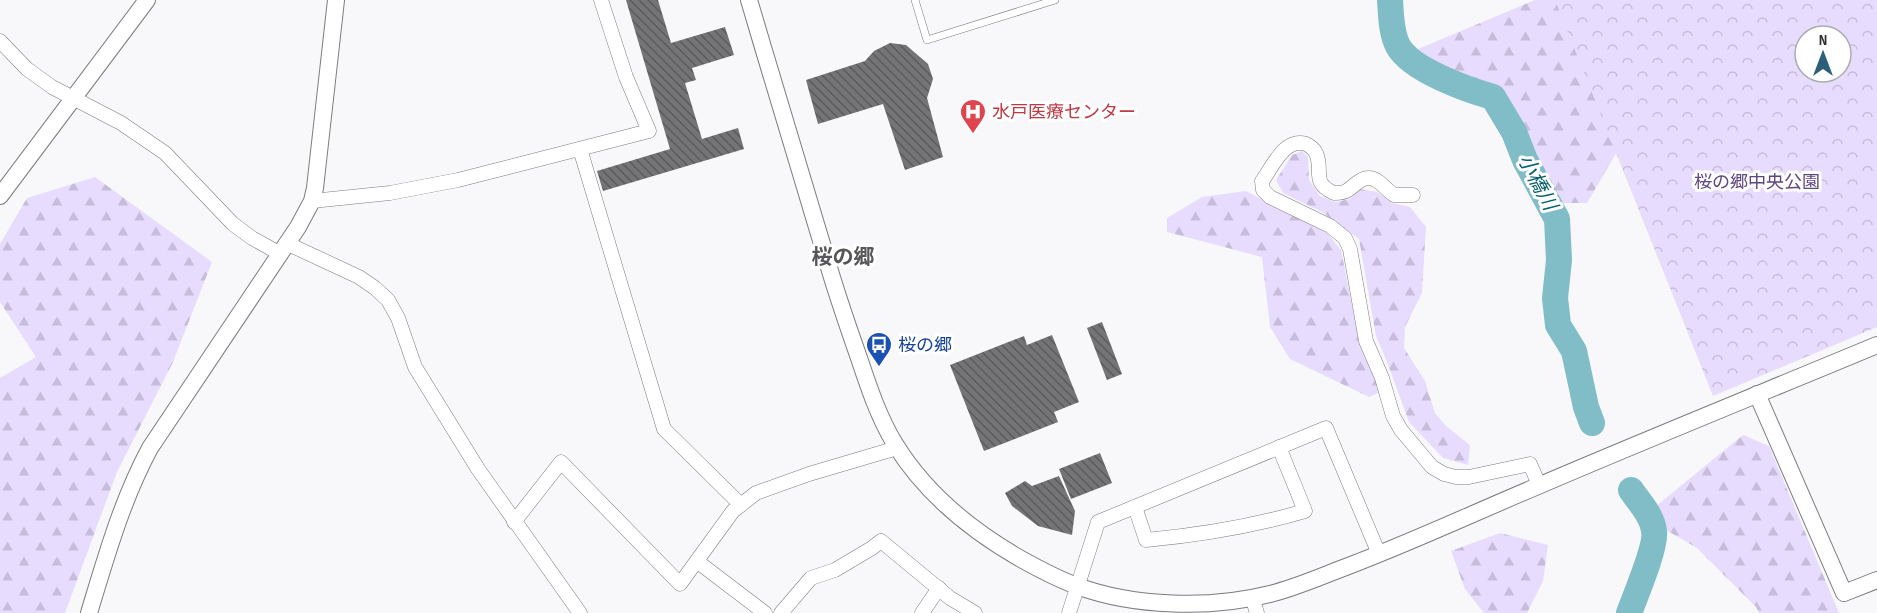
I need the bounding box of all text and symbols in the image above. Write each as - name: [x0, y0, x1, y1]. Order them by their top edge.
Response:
- north arrow: [1793, 24, 1853, 84]
- text: N: [1819, 31, 1827, 50]
- hospital icon: 水戸医療センター: [958, 97, 988, 135]
- place label: 水戸医療センター: [992, 102, 1136, 123]
- water label: 小橋川: [1512, 150, 1563, 216]
- park label: 桜の郷中央公園: [1694, 172, 1820, 193]
- district label: 桜の郷: [812, 245, 875, 270]
- bus stop icon: 桜の郷: [864, 330, 894, 368]
- place label: 桜の郷: [898, 335, 952, 356]

